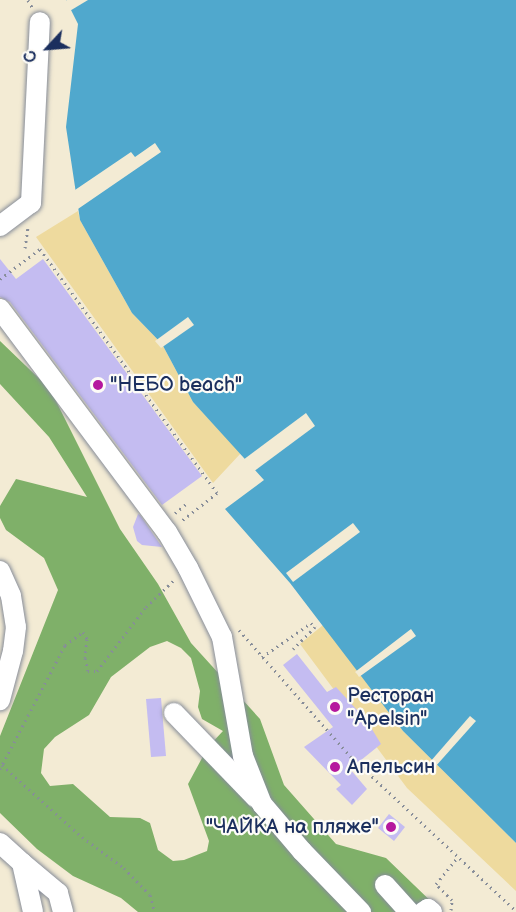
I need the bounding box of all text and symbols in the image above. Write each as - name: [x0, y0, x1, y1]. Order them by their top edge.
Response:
- north arrow: [18, 18, 78, 78]
- text: С: [20, 47, 42, 65]
- place label: "НЕБО beach": [110, 373, 242, 397]
- marker: "НЕБО beach": [91, 378, 105, 392]
- place label: Ресторан "Apelsin": [347, 684, 434, 731]
- marker: Ресторан "Apelsin": [328, 700, 342, 714]
- place label: Апельсин: [347, 755, 435, 779]
- marker: Апельсин: [328, 760, 342, 774]
- place label: "ЧАЙКА на пляже": [206, 815, 379, 839]
- marker: "ЧАЙКА на пляже": [384, 820, 398, 834]

